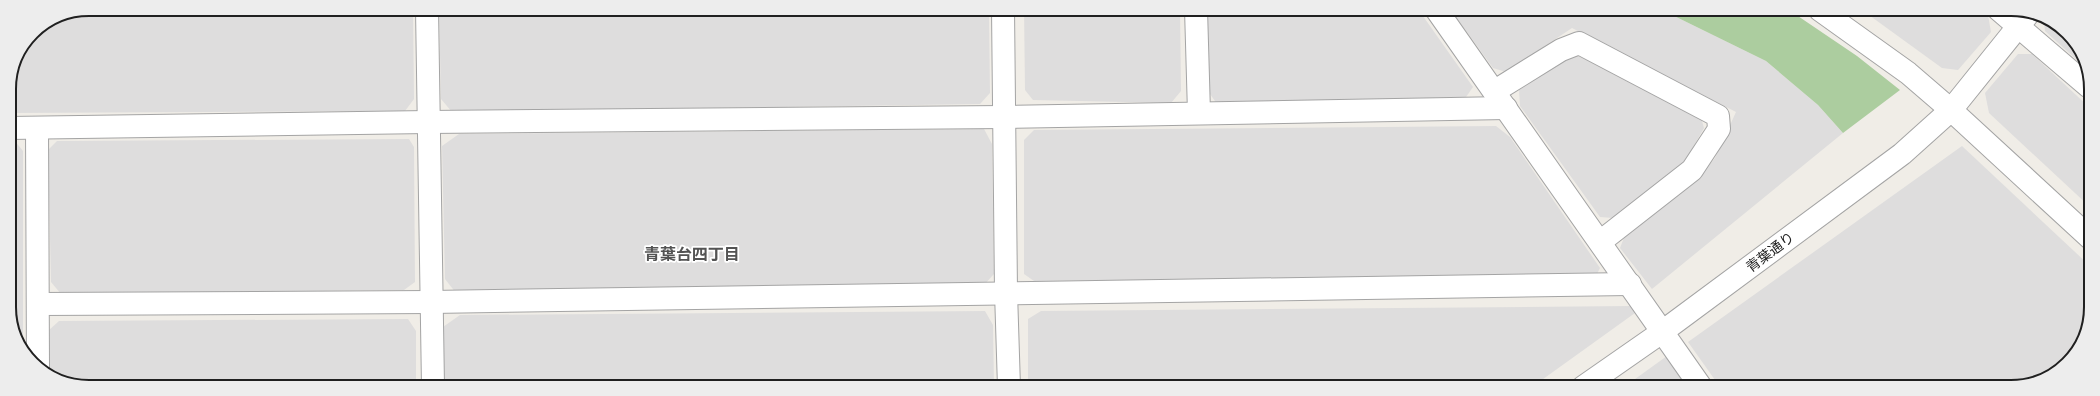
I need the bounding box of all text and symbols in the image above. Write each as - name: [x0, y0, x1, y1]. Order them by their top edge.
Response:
- street label: 青葉通り: [1742, 228, 1798, 276]
- district label: 青葉台四丁目: [644, 244, 740, 264]

